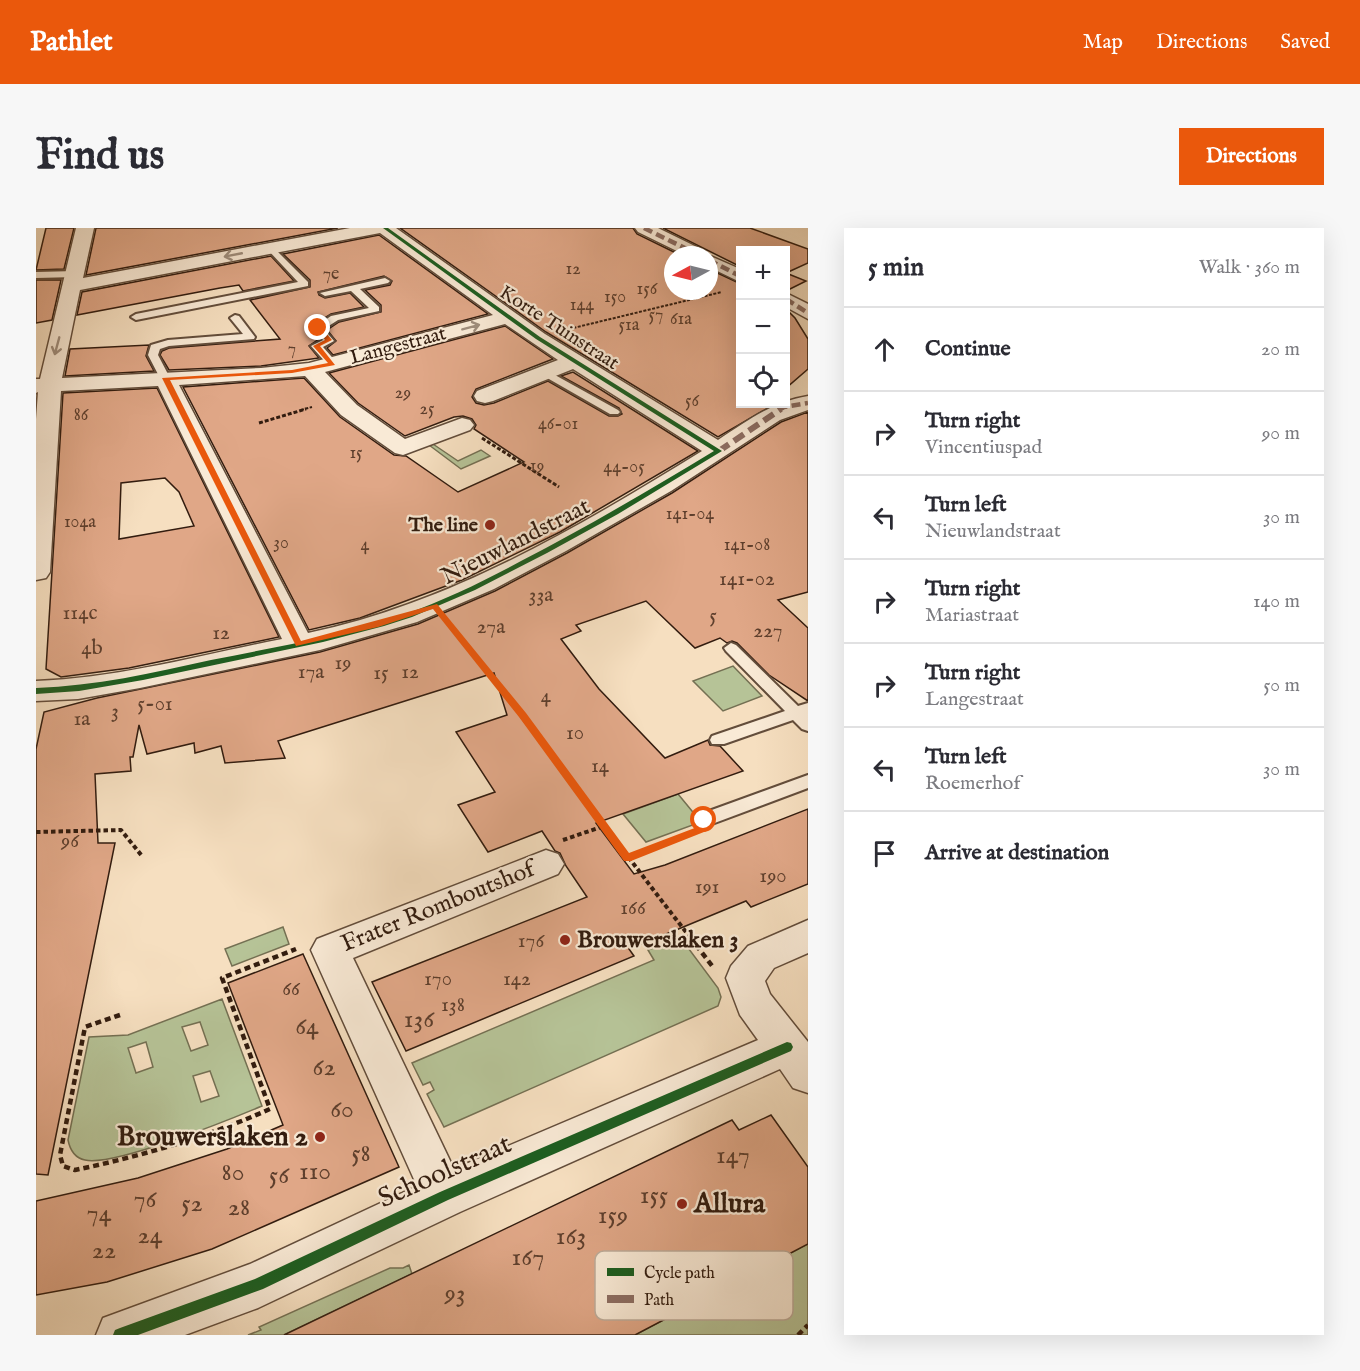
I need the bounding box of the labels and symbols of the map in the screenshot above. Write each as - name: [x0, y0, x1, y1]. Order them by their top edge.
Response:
- north arrow: [664, 246, 718, 300]
- one-way arrow: [224, 250, 243, 261]
- house number: 12: [565, 258, 581, 281]
- house number: 7e: [323, 263, 339, 286]
- house number: 156: [637, 278, 658, 301]
- street label: Korte Tuinstraat: [495, 280, 624, 376]
- house number: 150: [604, 286, 626, 309]
- house number: 144: [570, 294, 594, 317]
- house number: 57: [649, 304, 663, 327]
- house number: 61a: [670, 308, 692, 331]
- route end: [304, 314, 330, 340]
- house number: 51a: [618, 314, 640, 337]
- street label: Langestraat: [347, 321, 449, 371]
- one-way arrow: [461, 321, 480, 332]
- one-way arrow: [51, 336, 63, 355]
- house number: 7: [288, 338, 296, 361]
- house number: 29: [395, 382, 411, 405]
- house number: 56: [685, 390, 699, 413]
- house number: 25: [420, 398, 435, 421]
- house number: 86: [74, 404, 89, 427]
- house number: 46-01: [538, 413, 578, 436]
- house number: 15: [349, 442, 363, 465]
- house number: 19: [530, 455, 544, 478]
- house number: 44-05: [603, 456, 645, 479]
- street label: Nieuwlandstraat: [436, 491, 596, 593]
- house number: 141-04: [666, 503, 714, 526]
- house number: 104a: [64, 511, 96, 534]
- place label: The line: [408, 513, 479, 538]
- marker: The line: [483, 518, 497, 532]
- house number: 30: [273, 532, 289, 555]
- house number: 4: [361, 534, 370, 557]
- house number: 141-08: [724, 534, 770, 557]
- house number: 141-02: [719, 566, 775, 593]
- house number: 33a: [529, 582, 554, 609]
- house number: 114c: [63, 600, 97, 627]
- house number: 5: [709, 603, 717, 630]
- house number: 27a: [477, 614, 506, 641]
- house number: 227: [753, 618, 783, 645]
- house number: 12: [212, 620, 230, 647]
- house number: 4b: [81, 635, 103, 662]
- house number: 19: [335, 650, 352, 677]
- house number: 17a: [298, 659, 325, 686]
- house number: 12: [401, 659, 419, 686]
- house number: 15: [373, 660, 389, 687]
- house number: 4: [541, 683, 552, 710]
- house number: 5-01: [137, 691, 173, 718]
- house number: 3: [111, 698, 119, 725]
- house number: 1a: [74, 706, 91, 733]
- house number: 10: [566, 720, 584, 747]
- house number: 14: [591, 753, 610, 780]
- route start: [690, 806, 716, 832]
- house number: 96: [60, 828, 80, 855]
- street label: Frater Romboutshof: [337, 852, 543, 960]
- house number: 190: [759, 863, 787, 890]
- house number: 191: [695, 874, 719, 901]
- house number: 166: [620, 895, 647, 922]
- place label: Brouwerslaken 3: [577, 925, 739, 956]
- house number: 176: [518, 928, 545, 955]
- marker: Brouwerslaken 3: [558, 933, 572, 947]
- house number: 170: [424, 966, 452, 993]
- house number: 142: [503, 966, 531, 993]
- house number: 66: [282, 976, 301, 1003]
- house number: 138: [441, 992, 465, 1019]
- house number: 136: [404, 1003, 435, 1036]
- house number: 64: [295, 1010, 319, 1043]
- house number: 62: [312, 1051, 336, 1084]
- house number: 60: [330, 1093, 354, 1126]
- place label: Brouwerslaken 2: [117, 1120, 308, 1155]
- street label: Schoolstraat: [373, 1127, 518, 1217]
- marker: Brouwerslaken 2: [313, 1130, 327, 1144]
- house number: 58: [351, 1137, 371, 1170]
- house number: 147: [716, 1139, 750, 1172]
- house number: 110: [299, 1155, 331, 1188]
- house number: 80: [222, 1156, 244, 1189]
- house number: 56: [269, 1159, 290, 1192]
- house number: 155: [640, 1179, 668, 1212]
- house number: 76: [133, 1183, 158, 1216]
- house number: 52: [181, 1187, 203, 1220]
- place label: Allura: [693, 1187, 766, 1222]
- house number: 28: [228, 1191, 250, 1224]
- house number: 74: [87, 1197, 112, 1230]
- marker: Allura: [675, 1197, 689, 1211]
- house number: 159: [598, 1199, 628, 1232]
- house number: 24: [138, 1219, 163, 1252]
- house number: 163: [556, 1220, 586, 1253]
- house number: 22: [92, 1234, 116, 1267]
- house number: 167: [512, 1241, 544, 1274]
- legend: [595, 1251, 793, 1320]
- text: Cycle path: [644, 1264, 715, 1284]
- house number: 93: [443, 1277, 466, 1310]
- text: Path: [644, 1291, 675, 1311]

